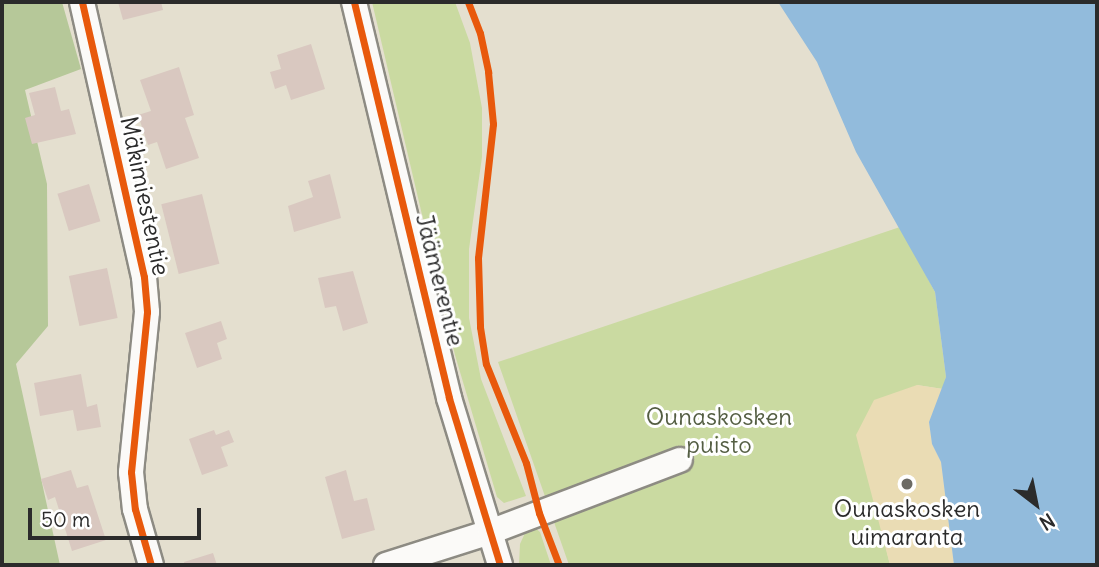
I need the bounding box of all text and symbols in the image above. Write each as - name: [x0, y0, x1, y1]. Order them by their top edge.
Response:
- street label: Mäkimiestentie: [114, 114, 176, 278]
- street label: Jäämerentie: [410, 211, 470, 349]
- park label: Ounaskosken puisto: [646, 403, 792, 459]
- north arrow: [1001, 469, 1071, 539]
- marker: Ounaskosken uimaranta: [899, 476, 915, 492]
- scale bar: [32, 494, 205, 538]
- place label: Ounaskosken uimaranta: [834, 495, 980, 551]
- text: 50 m: [41, 506, 90, 533]
- text: N: [1035, 508, 1059, 535]

